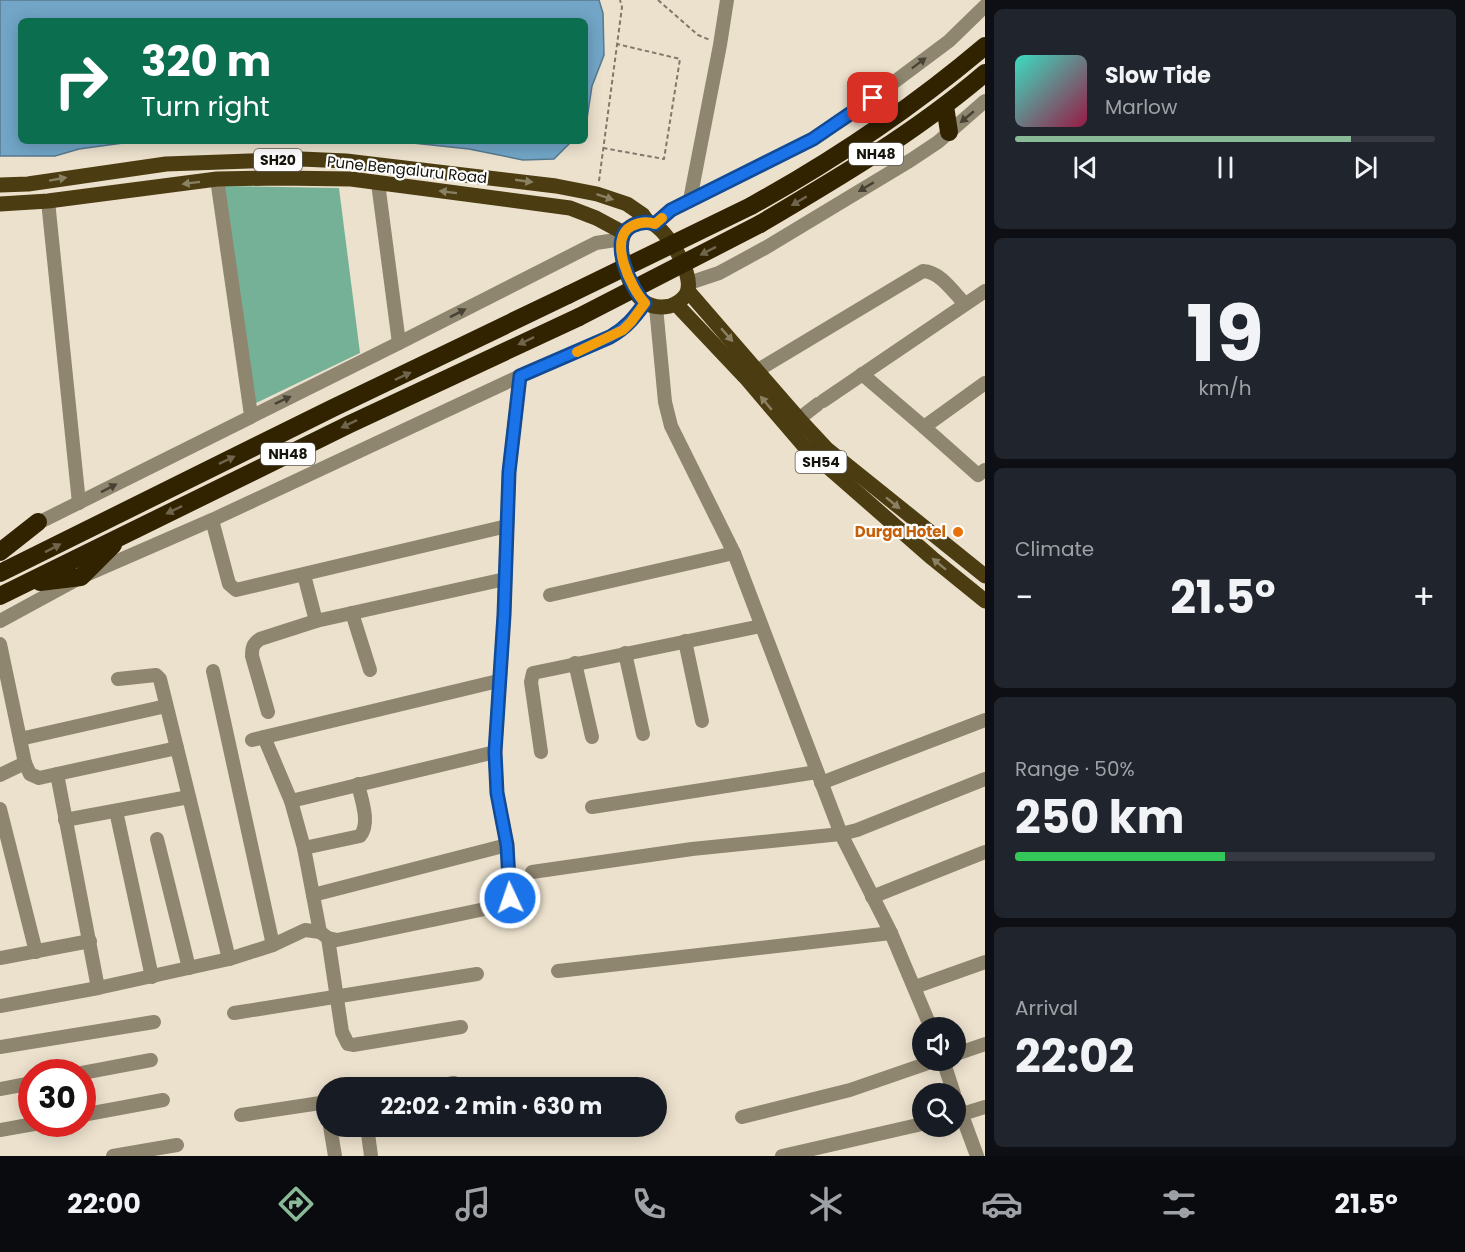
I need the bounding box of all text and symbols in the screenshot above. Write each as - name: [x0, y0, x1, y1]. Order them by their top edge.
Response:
- text: 320 m: [141, 32, 271, 91]
- icon: right: [42, 42, 120, 120]
- one-way arrow: [911, 57, 927, 70]
- text: Slow Tide: [1105, 60, 1211, 91]
- pin: [847, 72, 898, 123]
- icon: arrive: [856, 81, 889, 114]
- text: Turn right: [141, 88, 270, 125]
- text: Marlow: [1105, 93, 1177, 121]
- one-way arrow: [960, 110, 975, 123]
- road number: NH48: [849, 143, 903, 165]
- road number: SH20: [254, 149, 302, 171]
- street label: Pune Bengaluru Road: [326, 151, 488, 188]
- icon: previous: [1069, 151, 1102, 184]
- icon: pause: [1209, 151, 1242, 184]
- icon: next: [1349, 151, 1382, 184]
- one-way arrow: [49, 174, 68, 183]
- one-way arrow: [514, 177, 533, 186]
- one-way arrow: [182, 178, 201, 187]
- one-way arrow: [858, 182, 874, 193]
- one-way arrow: [439, 187, 458, 196]
- one-way arrow: [596, 193, 614, 202]
- one-way arrow: [791, 196, 807, 207]
- one-way arrow: [700, 246, 717, 256]
- text: 19: [1186, 279, 1264, 388]
- one-way arrow: [449, 308, 466, 317]
- one-way arrow: [720, 327, 734, 342]
- one-way arrow: [516, 336, 534, 346]
- one-way arrow: [394, 371, 411, 380]
- text: km/h: [1198, 374, 1252, 402]
- one-way arrow: [760, 395, 773, 411]
- one-way arrow: [275, 396, 292, 405]
- one-way arrow: [341, 420, 358, 429]
- road number: NH48: [261, 443, 315, 465]
- road number: SH54: [796, 451, 846, 473]
- one-way arrow: [219, 456, 236, 465]
- one-way arrow: [100, 483, 118, 493]
- one-way arrow: [885, 496, 901, 509]
- one-way arrow: [166, 506, 183, 515]
- place label: Durga Hotel: [855, 521, 946, 542]
- marker: Durga Hotel: [951, 525, 965, 539]
- text: Climate: [1015, 535, 1094, 563]
- one-way arrow: [44, 543, 61, 552]
- one-way arrow: [932, 558, 947, 571]
- text: 21.5°: [1170, 566, 1276, 629]
- text: −: [1015, 574, 1033, 621]
- text: +: [1412, 574, 1435, 621]
- text: Range · 50%: [1015, 755, 1135, 783]
- text: 250 km: [1015, 786, 1184, 849]
- position arrow: [478, 866, 542, 930]
- text: Arrival: [1015, 994, 1078, 1022]
- map controls: [912, 1017, 966, 1137]
- button: sound: [912, 1017, 966, 1071]
- text: 22:02: [1015, 1025, 1134, 1088]
- speed limit sign: 30: [18, 1059, 96, 1137]
- button: search: [912, 1083, 966, 1137]
- text: 22:02 · 2 min · 630 m: [381, 1091, 602, 1122]
- icon: directions: [275, 1183, 317, 1225]
- icon: music: [452, 1183, 494, 1225]
- icon: phone: [628, 1183, 670, 1225]
- icon: climate: [805, 1183, 847, 1225]
- icon: car: [981, 1183, 1023, 1225]
- icon: filters: [1158, 1183, 1200, 1225]
- text: 22:00: [67, 1185, 141, 1222]
- text: 21.5°: [1334, 1185, 1398, 1222]

